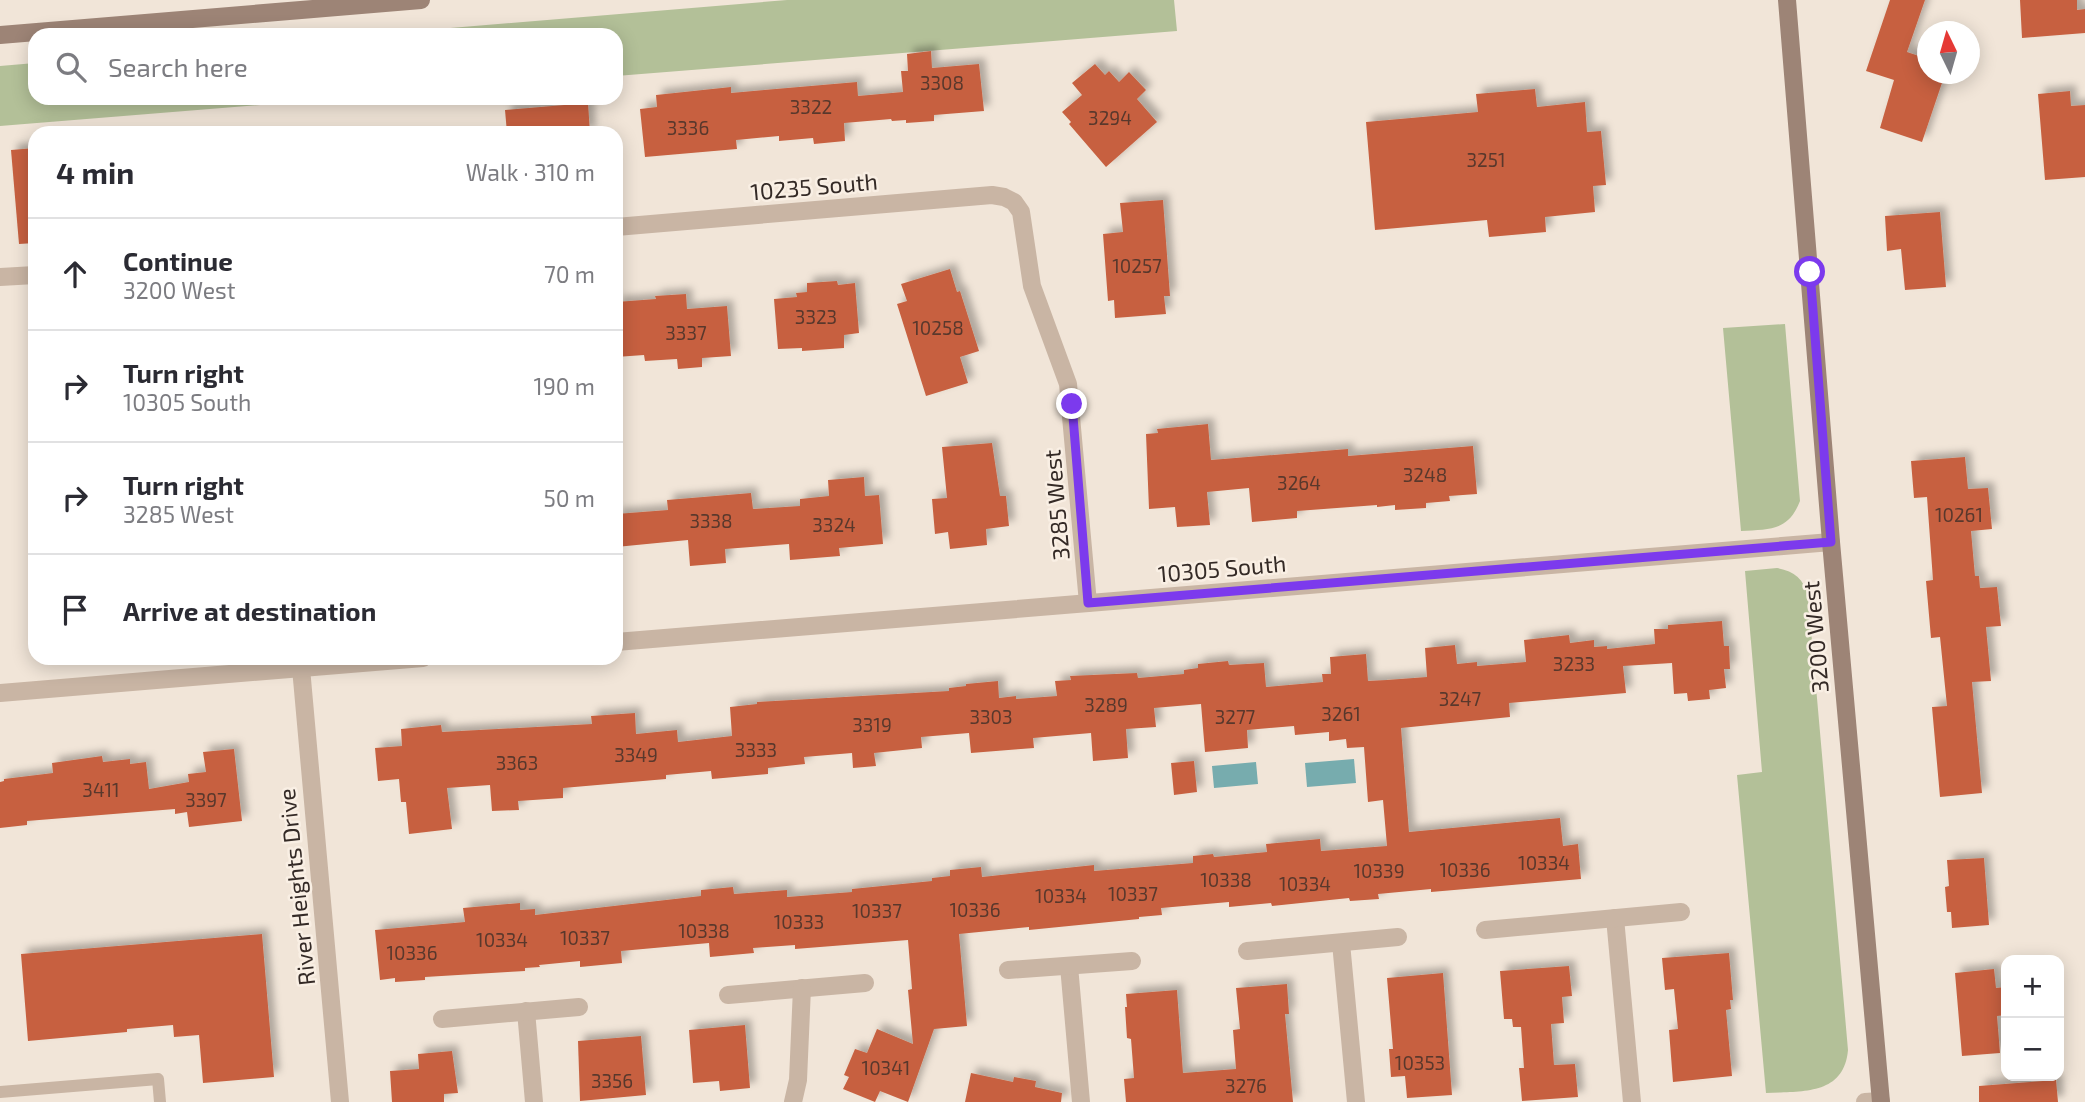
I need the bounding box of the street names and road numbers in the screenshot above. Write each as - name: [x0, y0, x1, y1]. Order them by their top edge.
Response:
- street label: 10235 South: [749, 167, 879, 205]
- street label: 3285 West: [1037, 448, 1075, 562]
- street label: 10305 South: [1157, 548, 1287, 588]
- street label: 3200 West: [1796, 580, 1834, 694]
- street label: River Heights Drive: [272, 787, 320, 987]

